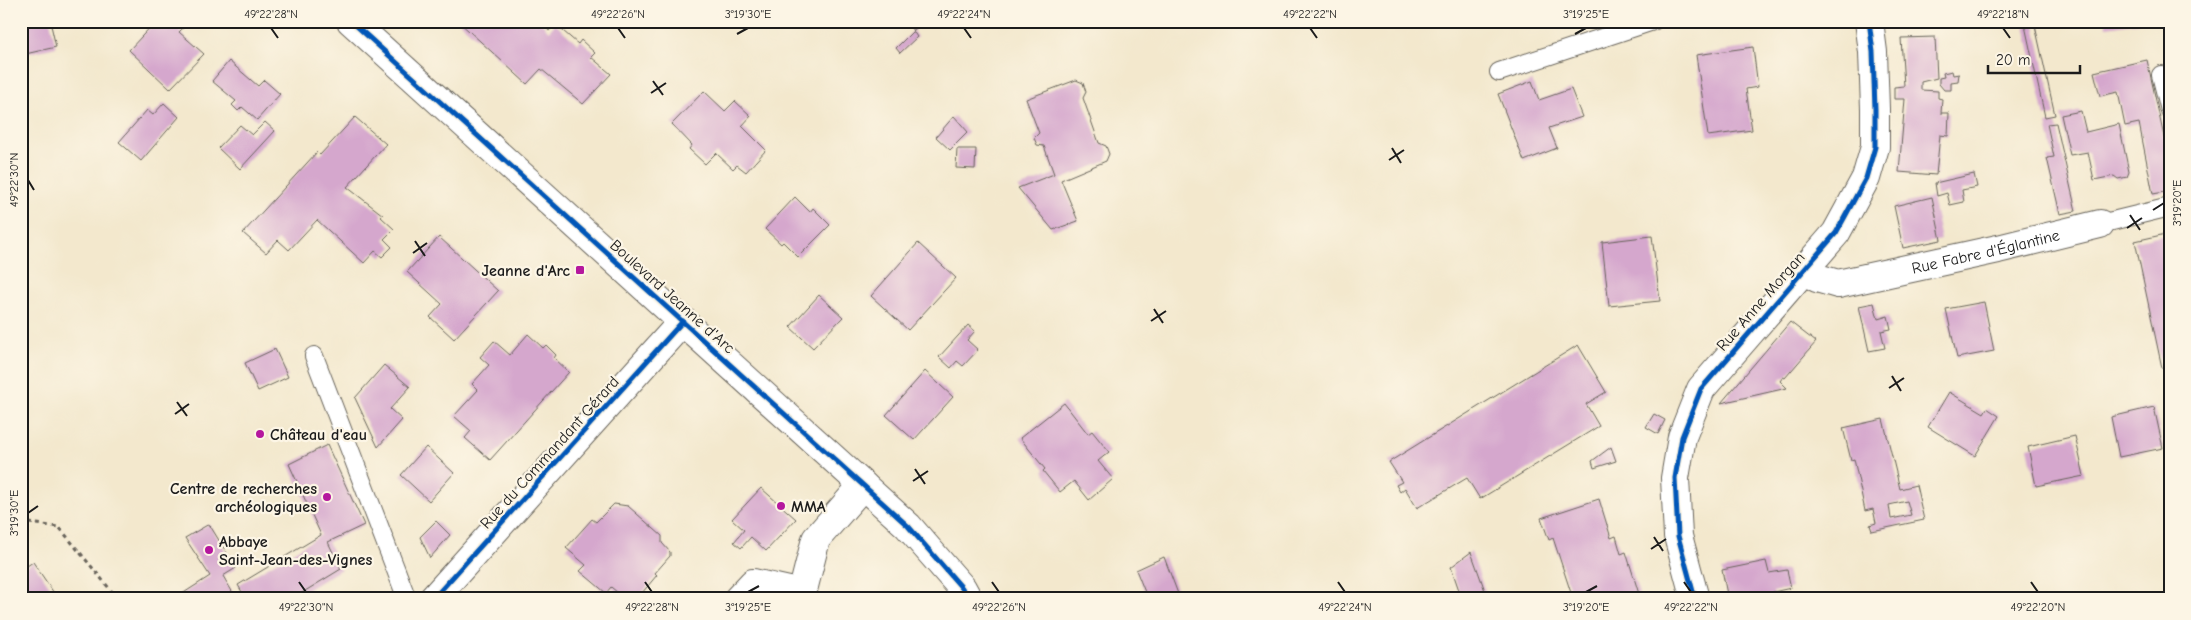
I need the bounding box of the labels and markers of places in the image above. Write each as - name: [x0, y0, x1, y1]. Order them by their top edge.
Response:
- place label: Jeanne d'Arc: [482, 262, 570, 280]
- marker: Jeanne d'Arc: [574, 264, 586, 276]
- place label: Château d'eau: [270, 426, 367, 444]
- marker: Château d'eau: [254, 428, 266, 440]
- place label: Centre de recherches archéologiques: [170, 480, 317, 516]
- marker: Centre de recherches archéologiques: [321, 491, 333, 503]
- place label: MMA: [791, 498, 826, 516]
- marker: MMA: [775, 500, 787, 512]
- place label: Abbaye Saint-Jean-des-Vignes: [219, 533, 372, 569]
- marker: Abbaye Saint-Jean-des-Vignes: [203, 544, 215, 556]

